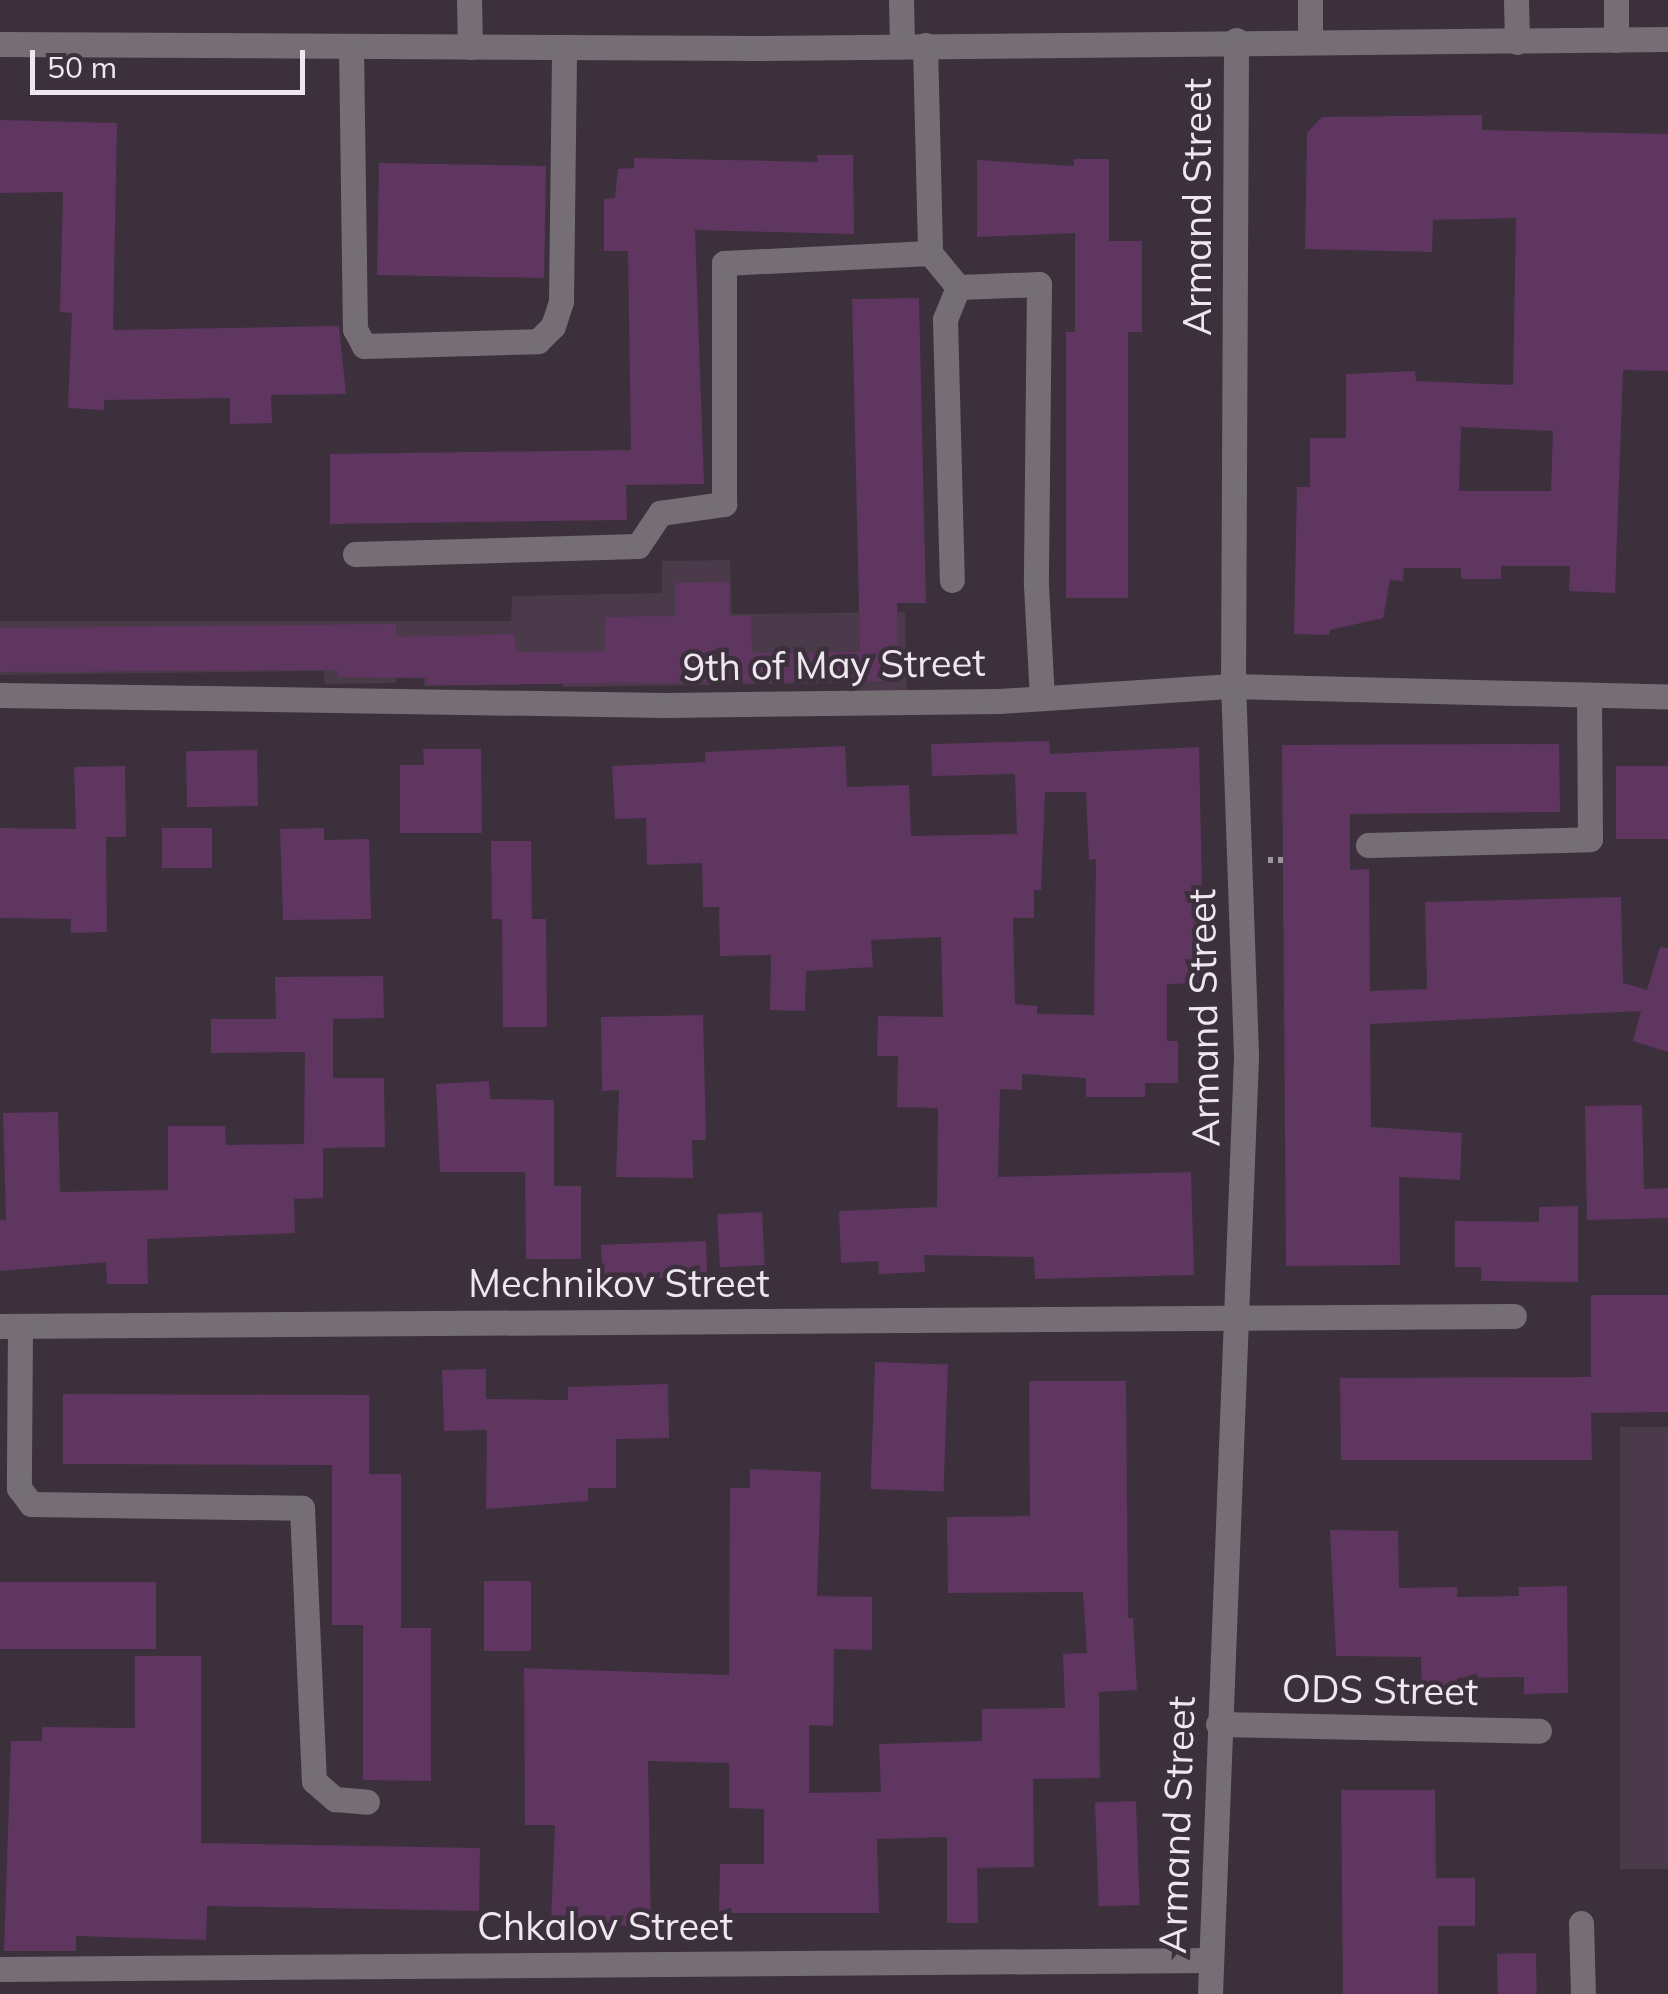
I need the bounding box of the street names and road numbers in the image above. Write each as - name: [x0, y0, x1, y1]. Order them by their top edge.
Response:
- street label: Armand Street: [1175, 78, 1221, 336]
- street label: 9th of May Street: [682, 640, 986, 690]
- street label: Armand Street: [1179, 889, 1229, 1147]
- street label: Mechnikov Street: [468, 1261, 770, 1307]
- street label: ODS Street: [1281, 1665, 1479, 1715]
- street label: Armand Street: [1150, 1695, 1204, 1955]
- street label: Chkalov Street: [477, 1904, 733, 1950]

